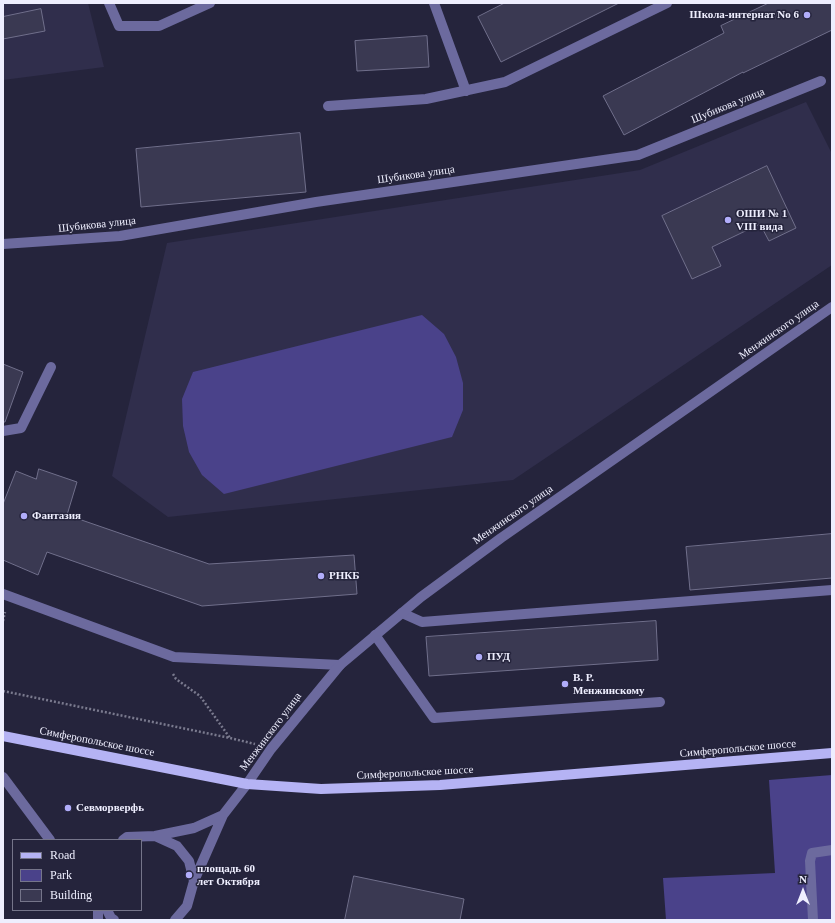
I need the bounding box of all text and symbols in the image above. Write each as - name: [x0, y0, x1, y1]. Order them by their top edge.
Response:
- place label: Школа-интернат No 6: [690, 8, 799, 22]
- marker: Школа-интернат No 6: [802, 10, 812, 20]
- street label: Шубикова улица: [689, 85, 767, 127]
- street label: Шубикова улица: [376, 163, 456, 187]
- place label: ОШИ № 1 VIII вида: [736, 207, 787, 233]
- street label: Шубикова улица: [57, 214, 137, 236]
- marker: ОШИ № 1 VIII вида: [723, 215, 733, 225]
- street label: Менжинского улица: [736, 297, 822, 363]
- street label: Менжинского улица: [470, 482, 556, 548]
- place label: Фантазия: [32, 509, 81, 523]
- marker: Фантазия: [19, 511, 29, 521]
- place label: РНКБ: [329, 569, 360, 583]
- marker: РНКБ: [316, 571, 326, 581]
- place label: ПУД: [487, 650, 510, 664]
- marker: ПУД: [474, 652, 484, 662]
- place label: В. Р. Менжинскому: [573, 671, 644, 697]
- marker: В. Р. Менжинскому: [560, 679, 570, 689]
- street label: Менжинского улица: [237, 690, 305, 774]
- street label: Симферопольское шоссе: [38, 724, 156, 760]
- street label: Симферопольское шоссе: [679, 737, 797, 761]
- street label: Симферопольское шоссе: [356, 763, 474, 783]
- place label: Севморверфь: [76, 801, 144, 815]
- marker: Севморверфь: [63, 803, 73, 813]
- legend: [12, 839, 142, 911]
- text: Road: [50, 848, 75, 862]
- place label: площадь 60 лет Октября: [197, 862, 260, 888]
- text: Park: [50, 868, 72, 882]
- marker: площадь 60 лет Октября: [184, 870, 194, 880]
- north arrow: [783, 871, 823, 911]
- text: N: [799, 873, 807, 885]
- text: Building: [50, 888, 92, 902]

